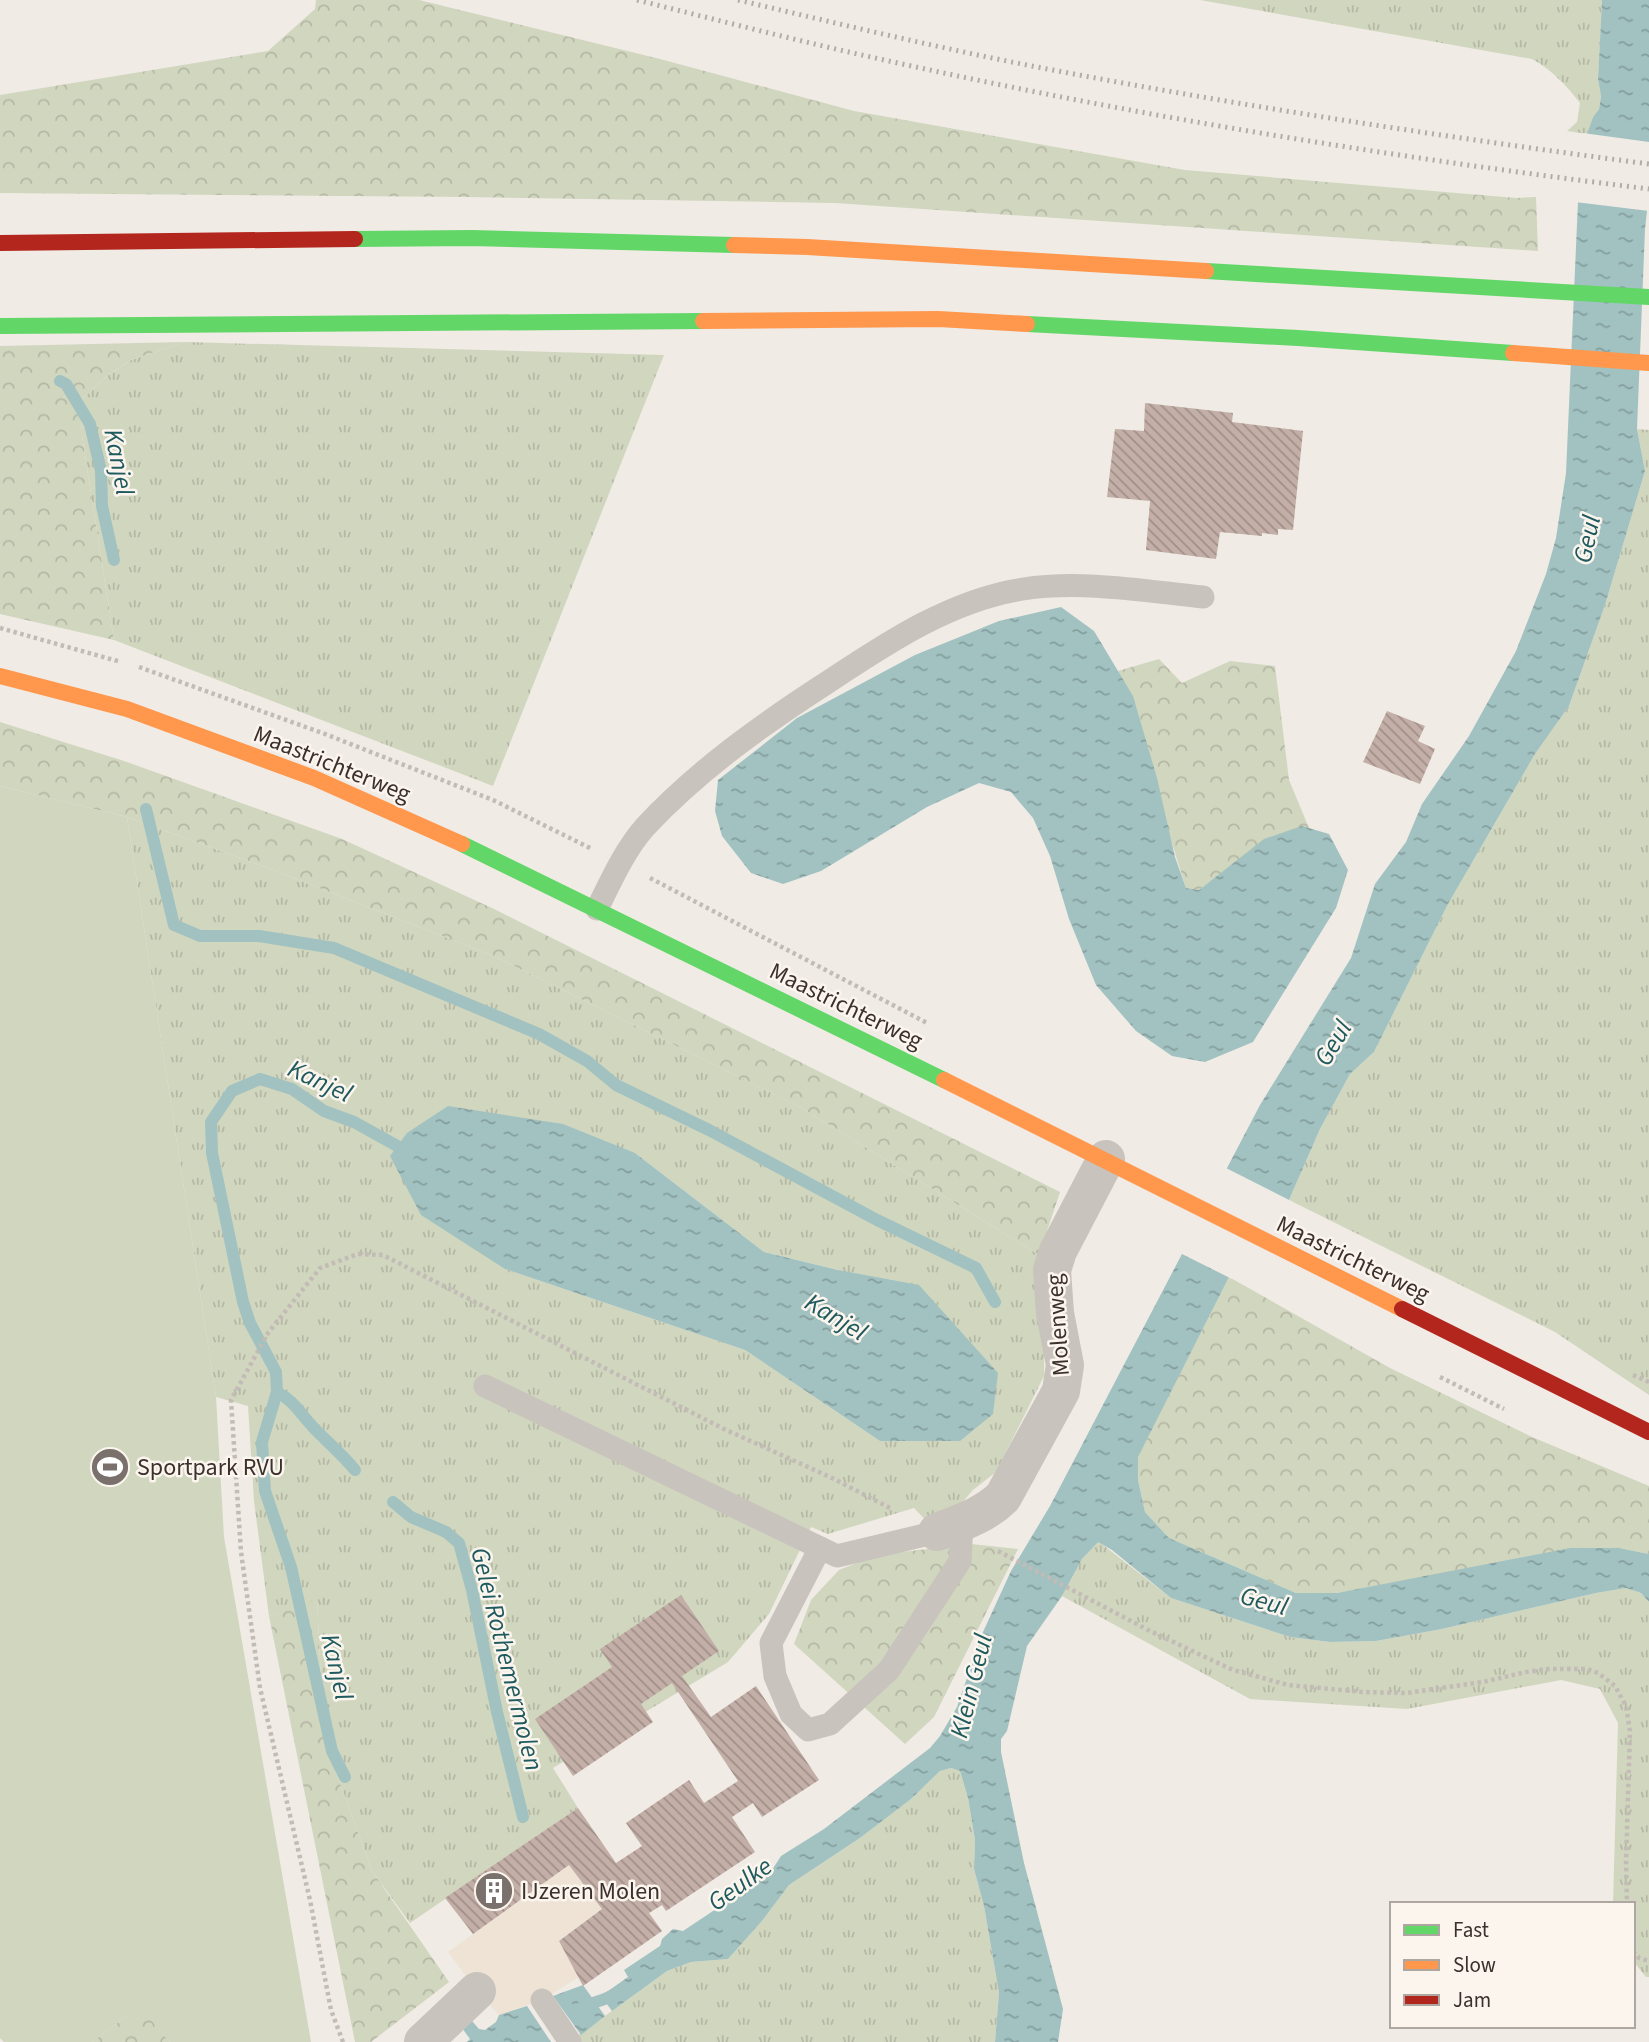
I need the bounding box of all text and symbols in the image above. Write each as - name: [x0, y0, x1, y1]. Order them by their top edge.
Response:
- water label: Kanjel: [94, 426, 144, 499]
- water label: Geul: [1564, 511, 1610, 566]
- street label: Maastrichterweg: [248, 717, 416, 811]
- street label: Maastrichterweg: [763, 954, 929, 1058]
- water label: Geul: [1305, 1013, 1361, 1073]
- water label: Kanjel: [282, 1050, 359, 1112]
- street label: Maastrichterweg: [1270, 1207, 1436, 1311]
- street label: Molenweg: [1037, 1273, 1079, 1377]
- water label: Kanjel: [798, 1284, 875, 1350]
- sports icon: Sportpark RVU: [89, 1446, 131, 1488]
- place label: Sportpark RVU: [137, 1450, 284, 1485]
- water label: Gelei Rothemermolen: [461, 1543, 553, 1775]
- water label: Geul: [1236, 1577, 1292, 1625]
- water label: Klein Geul: [940, 1629, 1002, 1742]
- water label: Kanjel: [311, 1630, 363, 1704]
- water label: Geulke: [700, 1848, 780, 1920]
- building icon: IJzeren Molen: [473, 1870, 515, 1912]
- place label: IJzeren Molen: [521, 1874, 660, 1909]
- legend: [1390, 1902, 1635, 2028]
- text: Fast: [1453, 1915, 1489, 1945]
- text: Slow: [1453, 1950, 1496, 1980]
- text: Jam: [1453, 1985, 1491, 2015]

